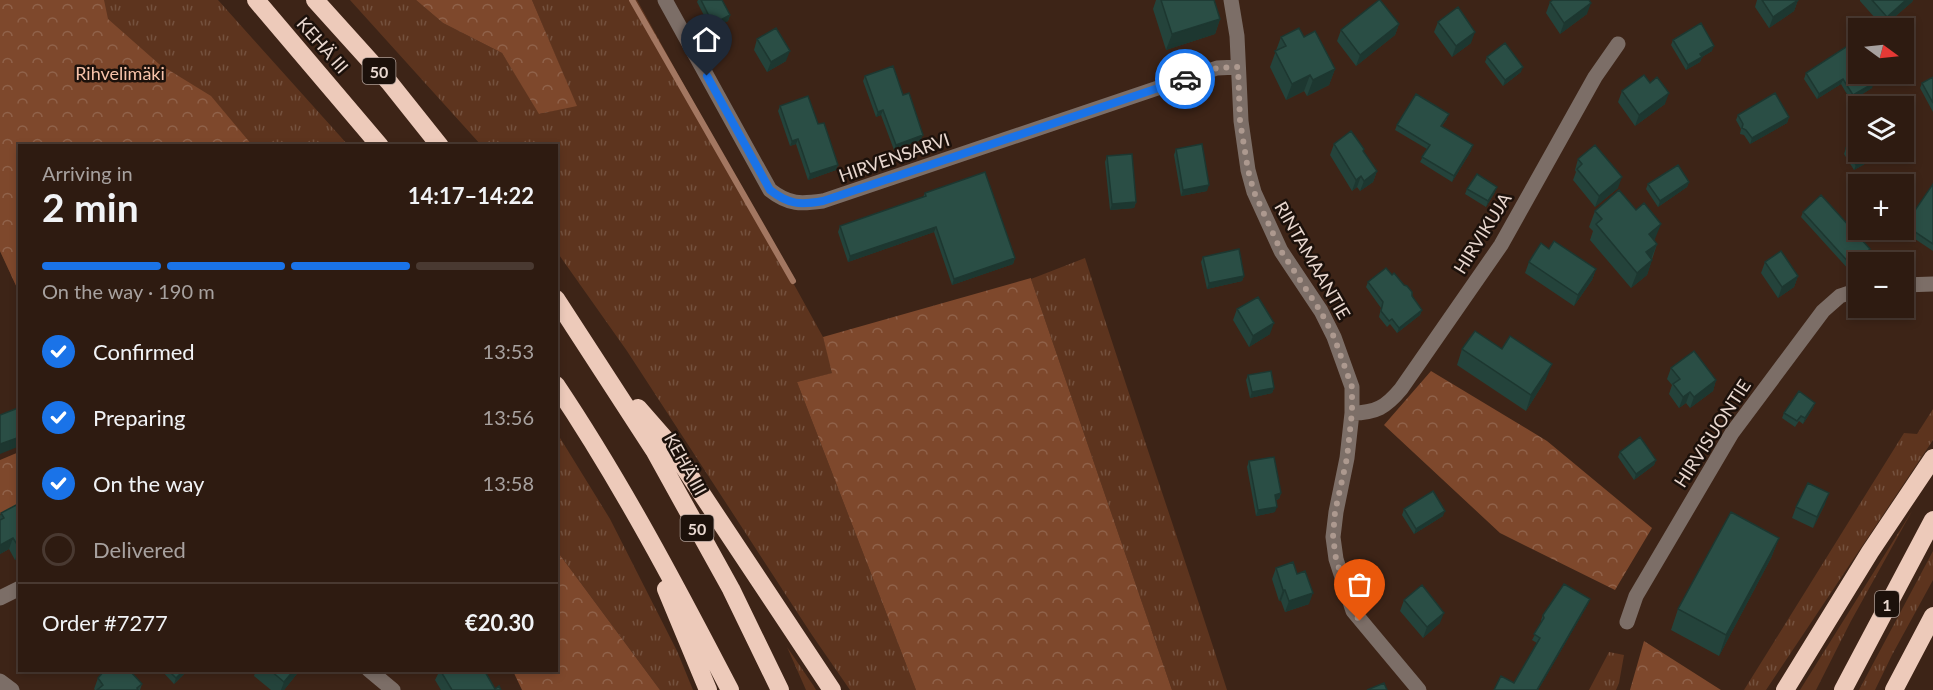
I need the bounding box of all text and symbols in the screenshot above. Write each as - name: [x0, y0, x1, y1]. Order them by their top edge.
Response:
- street label: KEHÄ III: [293, 12, 353, 78]
- pin: [681, 14, 732, 76]
- north arrow: [1848, 18, 1914, 84]
- map controls: [1848, 18, 1914, 318]
- icon: home: [690, 23, 723, 56]
- courier: [1155, 49, 1215, 109]
- road number: 50: [362, 58, 395, 84]
- park label: Rihvelimäki: [75, 62, 165, 84]
- icon: car: [1169, 63, 1202, 96]
- button: layers: [1848, 96, 1914, 162]
- street label: HIRVENSARVI: [836, 128, 952, 186]
- text: Arriving in: [42, 161, 133, 185]
- button: +: [1848, 174, 1914, 240]
- text: 14:17–14:22: [408, 182, 534, 209]
- text: 2 min: [42, 184, 139, 230]
- street label: HIRVIKUJA: [1448, 188, 1516, 278]
- street label: RINTAMAANTIE: [1270, 197, 1356, 323]
- button: −: [1848, 252, 1914, 318]
- text: On the way · 190 m: [42, 279, 215, 303]
- icon: check: [42, 335, 75, 368]
- text: Confirmed: [93, 338, 195, 365]
- text: 13:53: [483, 339, 534, 363]
- street label: HIRVISUONTIE: [1669, 375, 1755, 491]
- icon: check: [42, 401, 75, 434]
- text: Preparing: [93, 404, 185, 431]
- text: 13:56: [483, 405, 534, 429]
- street label: KEHÄ III: [660, 429, 712, 499]
- icon: check: [42, 467, 75, 500]
- text: On the way: [93, 470, 204, 497]
- text: 13:58: [483, 471, 534, 495]
- road number: 50: [680, 515, 714, 541]
- text: Delivered: [93, 536, 186, 563]
- pin: [1334, 559, 1385, 621]
- icon: bag: [1343, 568, 1376, 601]
- road number: 1: [1875, 591, 1899, 617]
- text: Order #7277: [42, 609, 168, 636]
- text: €20.30: [465, 609, 534, 636]

